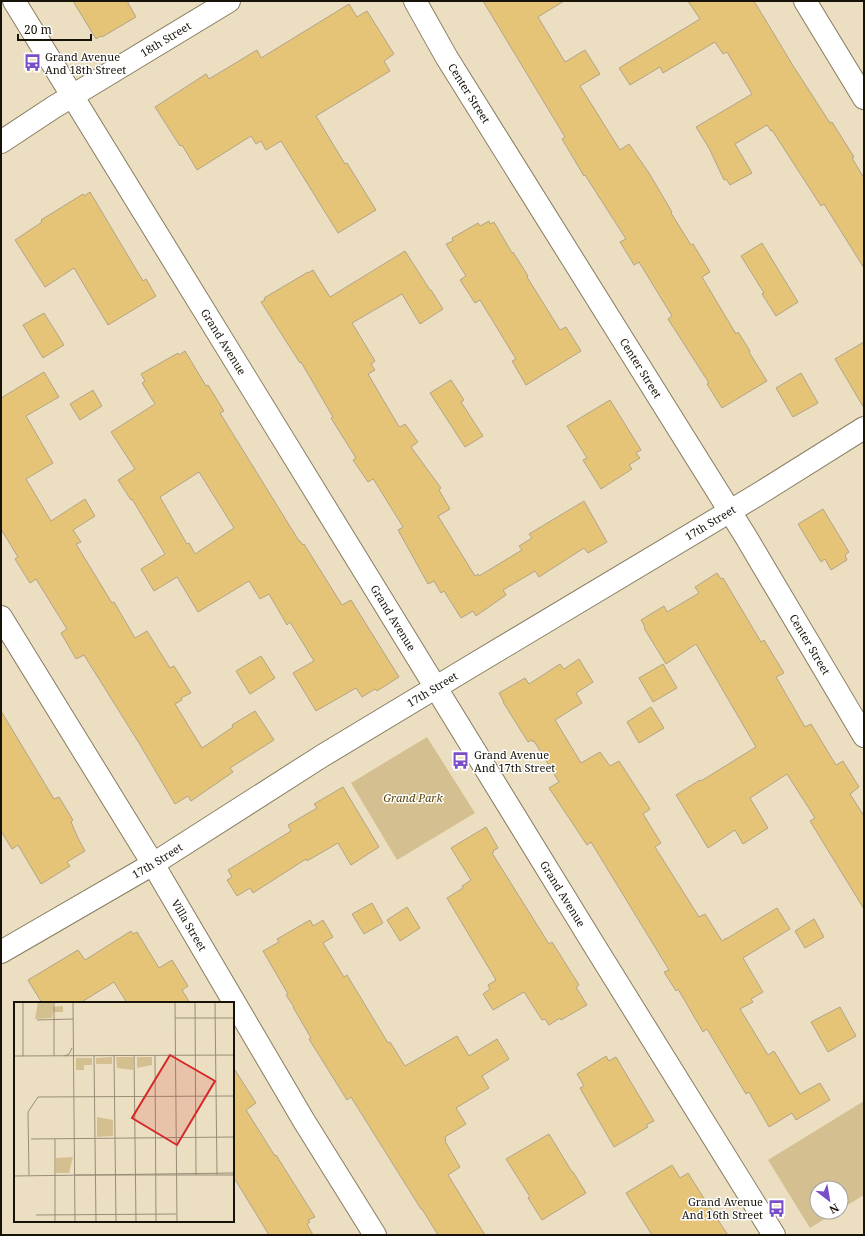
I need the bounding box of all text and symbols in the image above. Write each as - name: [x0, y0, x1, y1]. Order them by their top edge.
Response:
- scale bar: [18, 16, 91, 42]
- street label: 18th Street: [137, 18, 194, 60]
- text: 20 m: [24, 21, 52, 38]
- place label: Grand Avenue And 18th Street: [45, 49, 126, 77]
- bus stop icon: Grand Avenue And 18th Street: [22, 53, 42, 73]
- street label: Center Street: [445, 60, 494, 126]
- street label: Grand Avenue: [198, 306, 250, 378]
- street label: Center Street: [617, 335, 666, 401]
- street label: 17th Street: [682, 501, 738, 544]
- street label: Grand Avenue: [367, 582, 420, 654]
- street label: Center Street: [786, 611, 834, 678]
- street label: 17th Street: [404, 668, 460, 710]
- place label: Grand Avenue And 17th Street: [474, 747, 555, 775]
- bus stop icon: Grand Avenue And 17th Street: [451, 751, 471, 771]
- park label: Grand Park: [383, 790, 444, 805]
- street label: 17th Street: [129, 839, 185, 882]
- street label: Grand Avenue: [537, 858, 589, 930]
- street label: Villa Street: [168, 896, 211, 954]
- inset map: [14, 1002, 234, 1222]
- north arrow: [809, 1180, 849, 1220]
- place label: Grand Avenue And 16th Street: [682, 1194, 763, 1222]
- bus stop icon: Grand Avenue And 16th Street: [766, 1198, 786, 1218]
- text: N: [827, 1200, 842, 1218]

